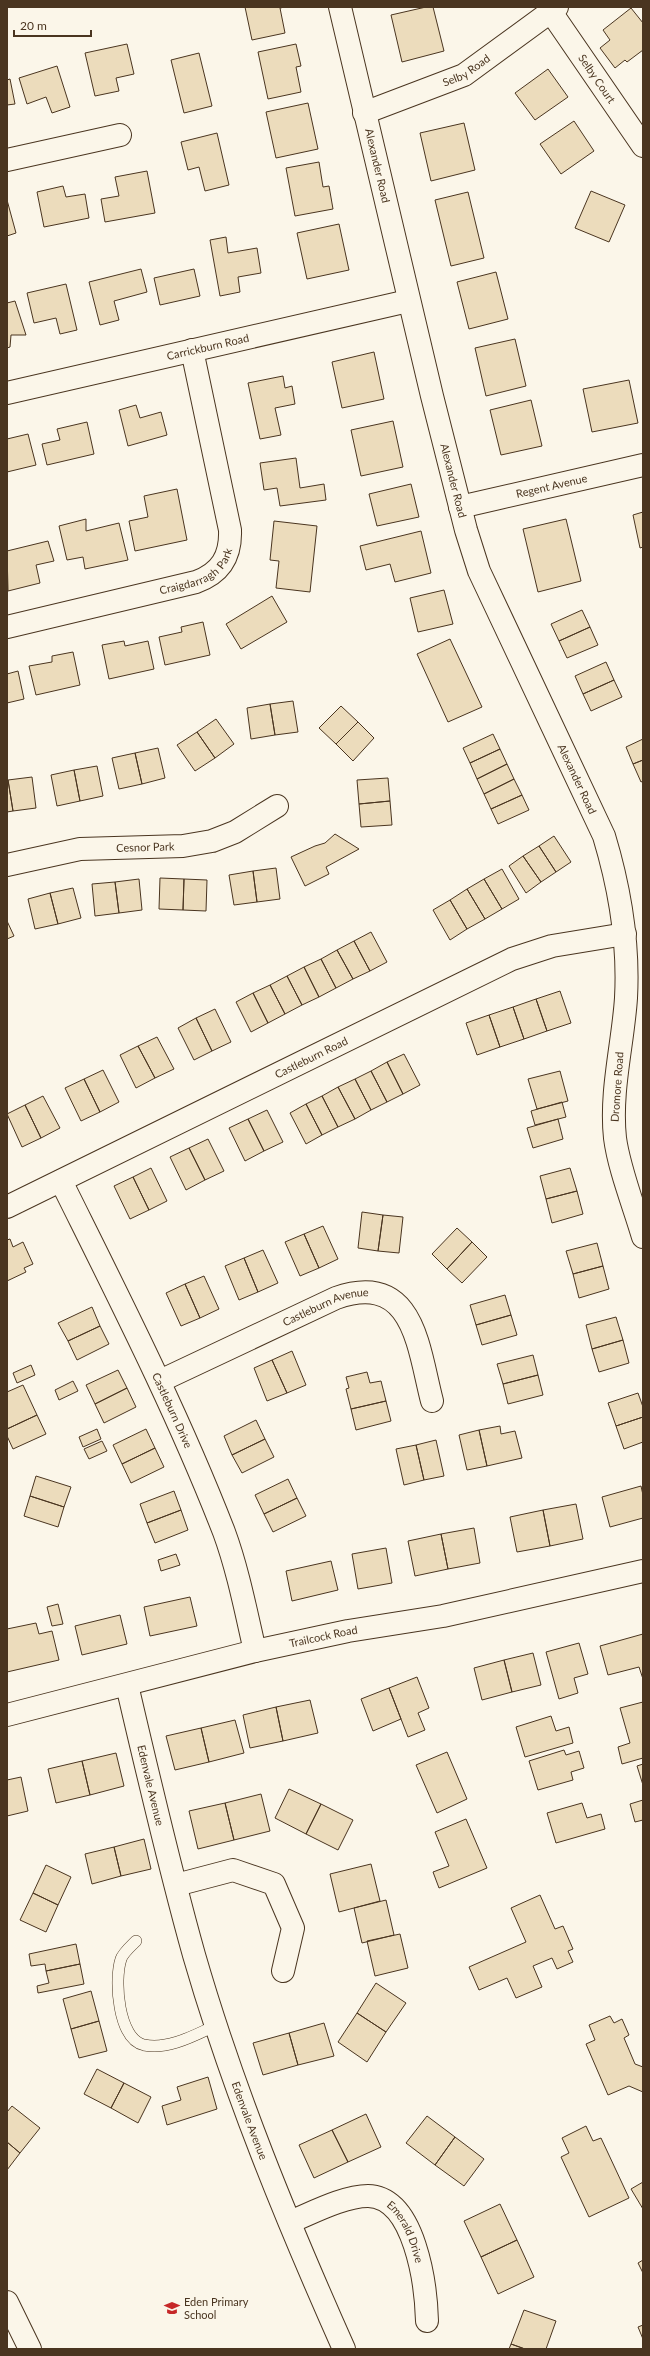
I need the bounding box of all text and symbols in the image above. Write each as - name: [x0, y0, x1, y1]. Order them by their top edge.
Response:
- scale bar: [14, 12, 91, 38]
- text: 20 m: [20, 18, 47, 33]
- street label: Selby Road: [440, 51, 492, 89]
- street label: Selby Court: [576, 52, 619, 105]
- street label: Alexander Road: [363, 127, 393, 204]
- street label: Carrickburn Road: [165, 331, 250, 362]
- street label: Alexander Road: [438, 442, 470, 519]
- street label: Regent Avenue: [515, 471, 589, 500]
- street label: Craigdarragh Park: [158, 546, 234, 597]
- street label: Alexander Road: [556, 742, 600, 816]
- street label: Cesnor Park: [116, 839, 175, 854]
- street label: Castleburn Road: [272, 1034, 350, 1081]
- street label: Dromore Road: [608, 1051, 625, 1123]
- street label: Castleburn Avenue: [280, 1285, 369, 1328]
- street label: Castleburn Drive: [150, 1370, 196, 1450]
- street label: Trailcock Road: [288, 1623, 358, 1649]
- street label: Edenvale Avenue: [135, 1743, 167, 1827]
- street label: Edenvale Avenue: [230, 2080, 271, 2162]
- street label: Emerald Drive: [385, 2198, 426, 2264]
- place label: Eden Primary School: [184, 2295, 249, 2321]
- school or university icon: Eden Primary School: [163, 2299, 181, 2317]

